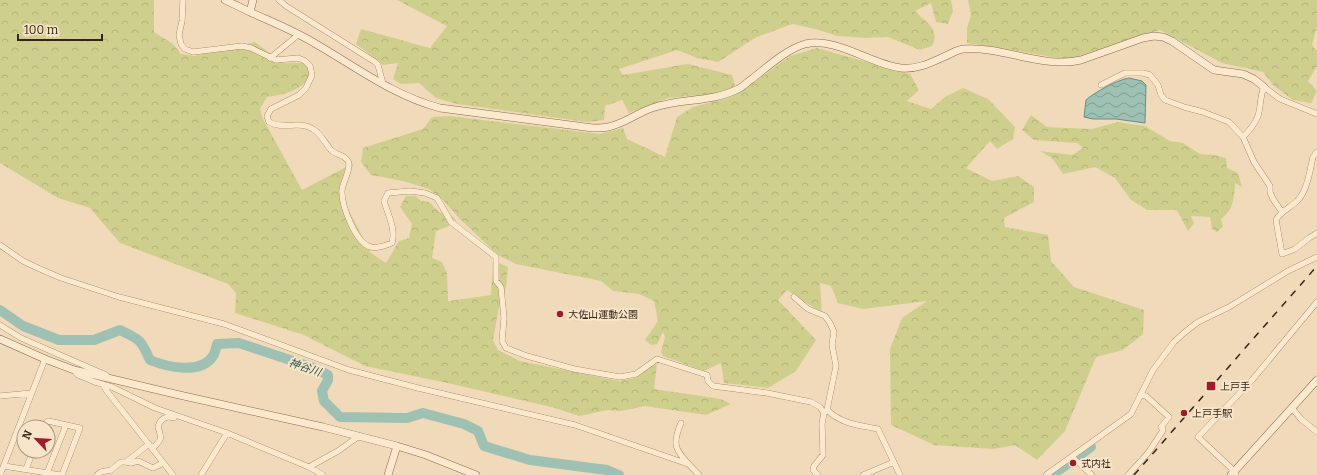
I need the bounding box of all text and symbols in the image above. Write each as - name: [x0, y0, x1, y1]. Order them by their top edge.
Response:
- scale bar: [18, 16, 102, 42]
- text: 100 m: [24, 23, 59, 37]
- marker: 大佐山運動公園: [555, 309, 565, 319]
- place label: 大佐山運動公園: [568, 309, 638, 321]
- water label: 神谷川: [287, 356, 323, 379]
- marker: 上戸手: [1205, 380, 1217, 392]
- place label: 上戸手: [1220, 381, 1250, 393]
- marker: 上戸手駅: [1179, 408, 1189, 418]
- place label: 上戸手駅: [1192, 408, 1233, 420]
- north arrow: [16, 419, 56, 459]
- text: N: [20, 428, 35, 442]
- marker: 式内社: [1068, 458, 1078, 468]
- place label: 式内社: [1081, 458, 1111, 470]

